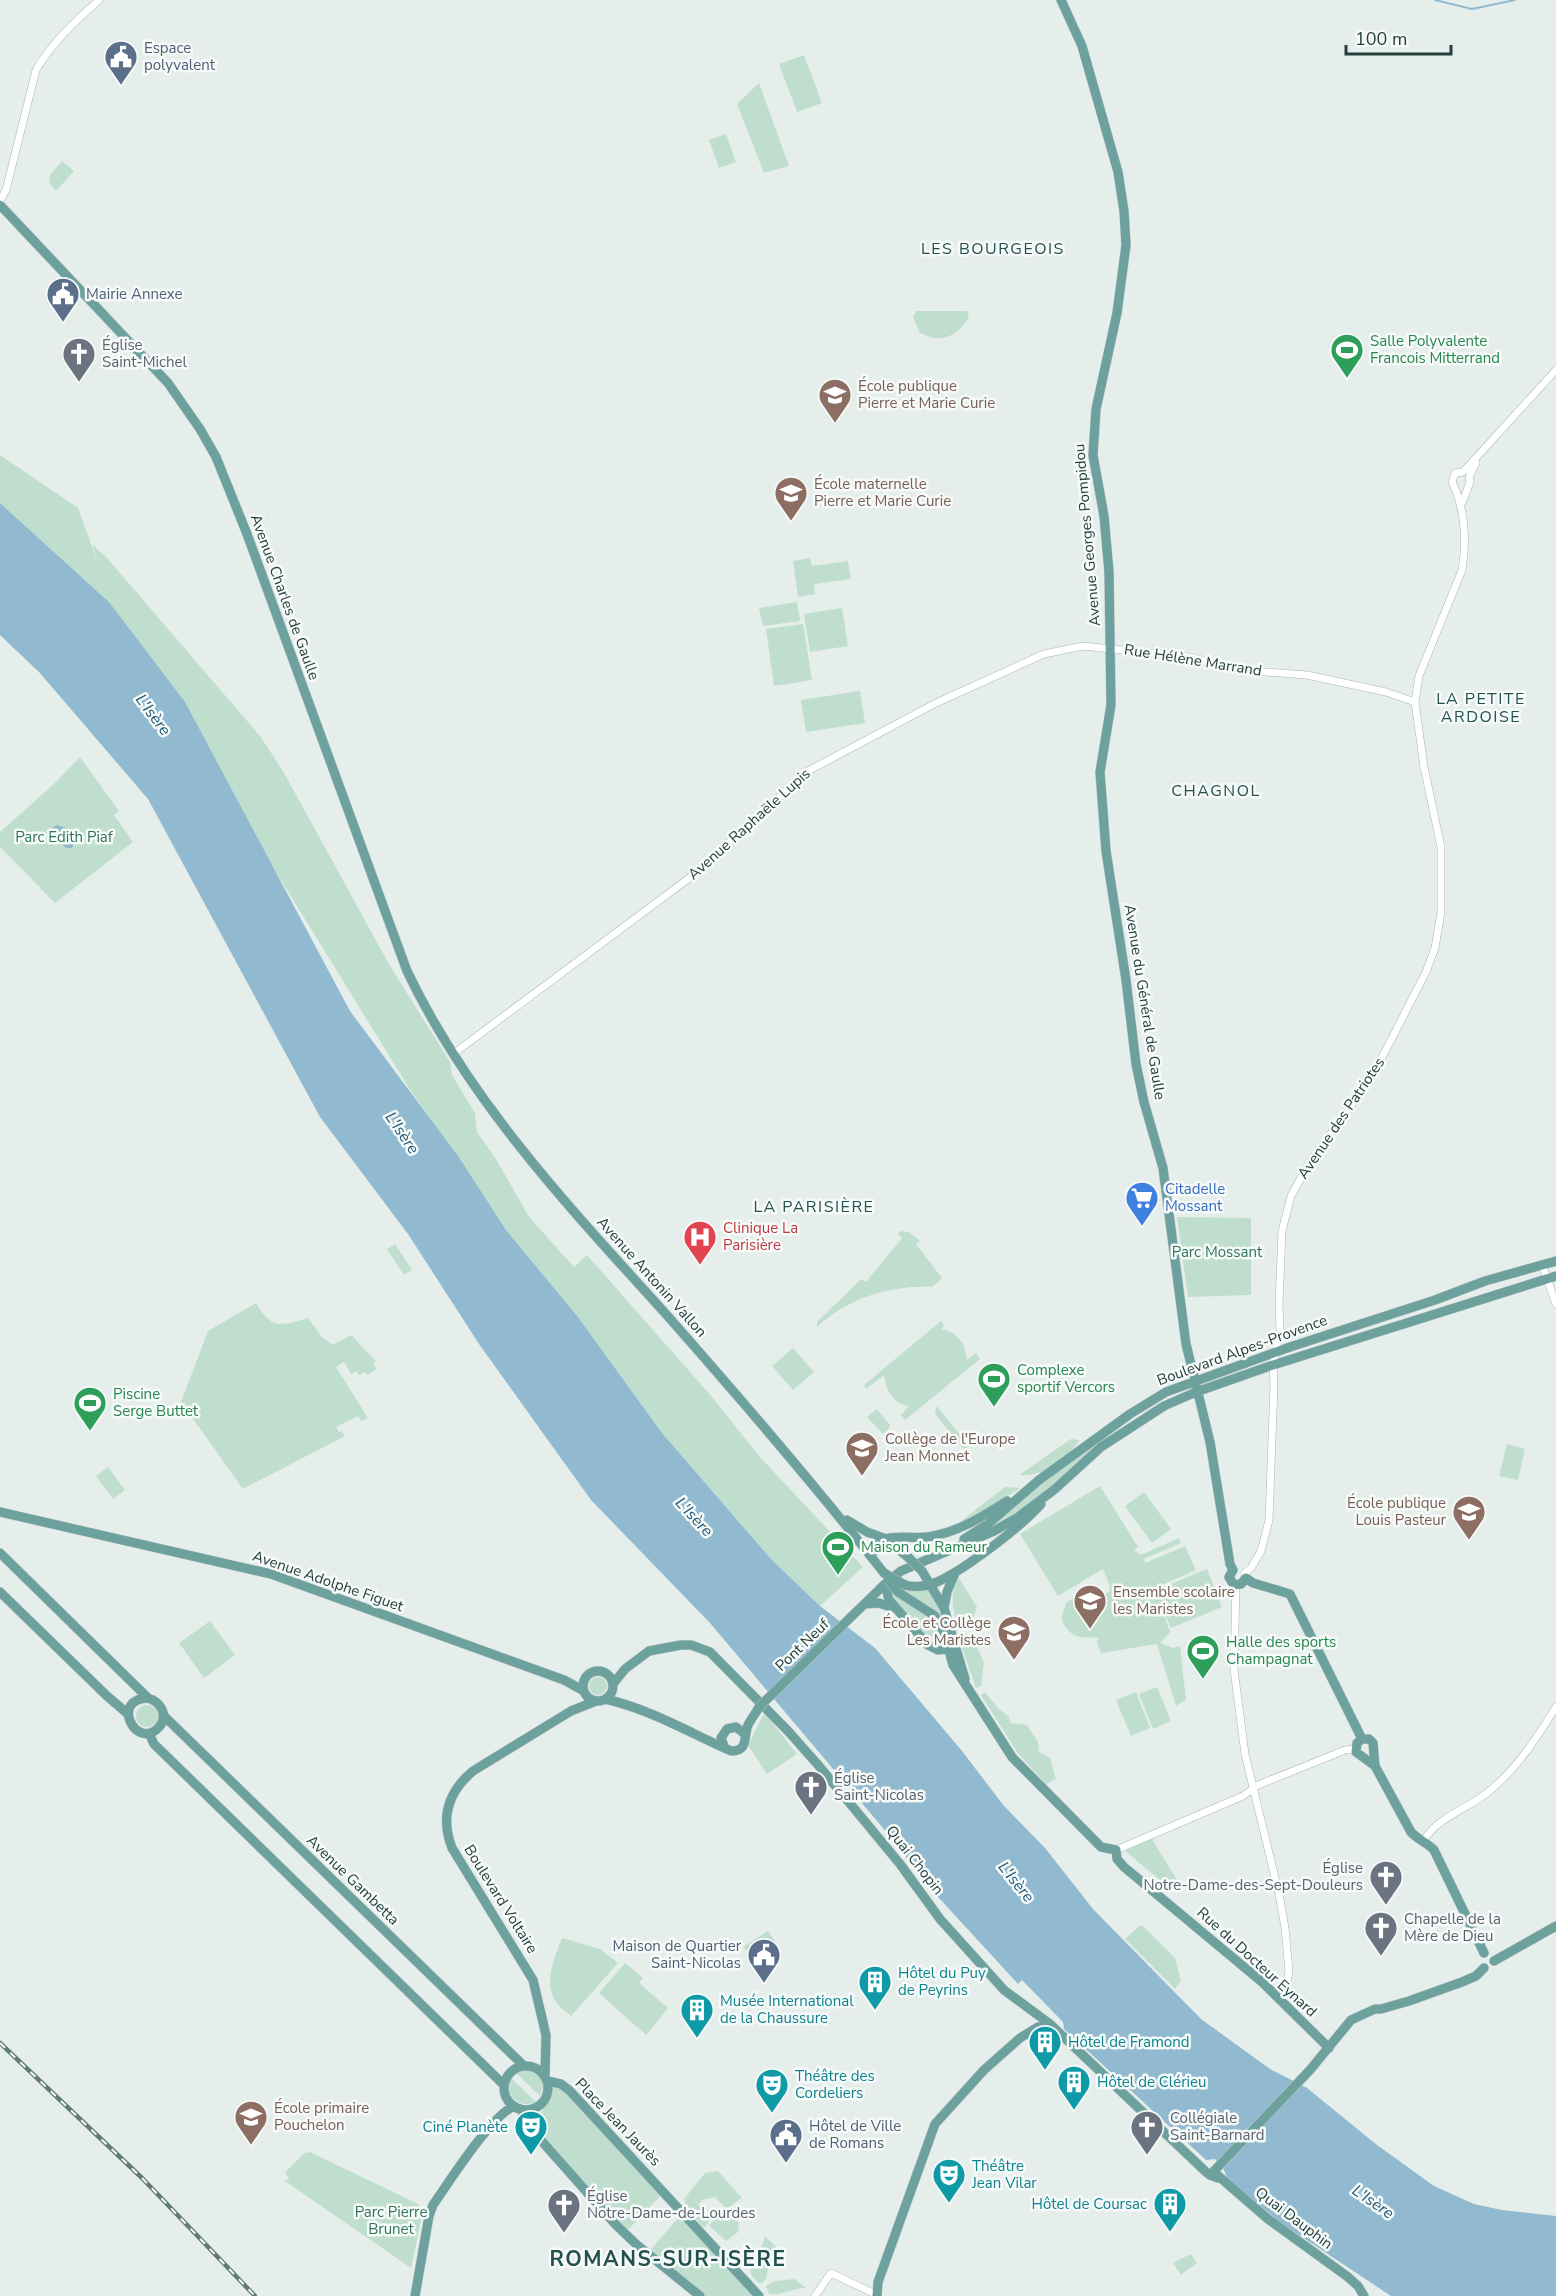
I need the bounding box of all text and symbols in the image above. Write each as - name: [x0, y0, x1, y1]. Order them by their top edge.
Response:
- scale bar: [1346, 18, 1451, 56]
- text: 100 m: [1355, 27, 1407, 51]
- place label: Espace polyvalent: [144, 38, 216, 75]
- public building icon: Espace polyvalent: [103, 39, 139, 86]
- district label: LES BOURGEOIS: [921, 238, 1065, 260]
- public building icon: Mairie Annexe: [45, 276, 81, 323]
- place label: Mairie Annexe: [86, 284, 183, 304]
- place label: Salle Polyvalente Francois Mitterrand: [1370, 331, 1500, 368]
- sports icon: Salle Polyvalente Francois Mitterrand: [1329, 332, 1365, 379]
- place label: Église Saint-Michel: [102, 335, 187, 372]
- church icon: Église Saint-Michel: [61, 336, 97, 383]
- place label: École publique Pierre et Marie Curie: [858, 376, 995, 413]
- school or university icon: École publique Pierre et Marie Curie: [817, 377, 853, 424]
- street label: Avenue Georges Pompidou: [1069, 443, 1105, 627]
- place label: École maternelle Pierre et Marie Curie: [814, 474, 951, 511]
- school or university icon: École maternelle Pierre et Marie Curie: [773, 475, 809, 522]
- street label: Avenue Charles de Gaulle: [246, 511, 324, 683]
- street label: Rue Hélène Marrand: [1123, 639, 1263, 681]
- district label: LA PETITE ARDOISE: [1436, 688, 1526, 728]
- water label: L'Isère: [130, 690, 176, 741]
- street label: Avenue Raphaële Lupis: [684, 764, 814, 884]
- district label: CHAGNOL: [1171, 780, 1261, 802]
- park label: Parc Edith Piaf: [15, 827, 114, 847]
- street label: Avenue du Général de Gaulle: [1120, 903, 1170, 1101]
- street label: Avenue des Patriotes: [1293, 1053, 1389, 1183]
- water label: L'Isère: [380, 1107, 424, 1159]
- place label: Citadelle Mossant: [1165, 1179, 1225, 1216]
- supermarket icon: Citadelle Mossant: [1124, 1180, 1160, 1227]
- district label: LA PARISIÈRE: [754, 1196, 874, 1218]
- street label: Avenue Antonin Vallon: [593, 1213, 711, 1341]
- place label: Clinique La Parisière: [723, 1218, 798, 1255]
- hospital icon: Clinique La Parisière: [682, 1219, 718, 1266]
- park label: Parc Mossant: [1172, 1242, 1263, 1262]
- street label: Boulevard Alpes-Provence: [1154, 1310, 1330, 1390]
- place label: Complexe sportif Vercors: [1017, 1360, 1115, 1397]
- sports icon: Complexe sportif Vercors: [976, 1361, 1012, 1408]
- place label: Piscine Serge Buttet: [113, 1384, 199, 1421]
- sports icon: Piscine Serge Buttet: [72, 1385, 108, 1432]
- place label: Collège de l'Europe Jean Monnet: [884, 1429, 1016, 1466]
- school or university icon: Collège de l'Europe Jean Monnet: [844, 1430, 880, 1477]
- water label: L'Isère: [670, 1492, 718, 1542]
- place label: École publique Louis Pasteur: [1347, 1493, 1447, 1530]
- school or university icon: École publique Louis Pasteur: [1451, 1494, 1487, 1541]
- sports icon: Maison du Rameur: [820, 1529, 856, 1576]
- place label: Maison du Rameur: [861, 1537, 987, 1557]
- street label: Avenue Adolphe Figuet: [250, 1546, 407, 1617]
- place label: Ensemble scolaire les Maristes: [1113, 1582, 1235, 1619]
- school or university icon: Ensemble scolaire les Maristes: [1072, 1583, 1108, 1630]
- place label: École et Collège Les Maristes: [882, 1613, 991, 1650]
- street label: Pont Neuf: [771, 1614, 834, 1676]
- school or university icon: École et Collège Les Maristes: [996, 1614, 1032, 1661]
- place label: Halle des sports Champagnat: [1226, 1632, 1336, 1669]
- sports icon: Halle des sports Champagnat: [1185, 1633, 1221, 1680]
- place label: Église Saint-Nicolas: [834, 1768, 924, 1805]
- church icon: Église Saint-Nicolas: [793, 1769, 829, 1816]
- street label: Quai Chopin: [882, 1821, 948, 1899]
- street label: Avenue Gambetta: [302, 1831, 404, 1929]
- street label: Boulevard Voltaire: [460, 1841, 542, 1957]
- water label: L'Isère: [993, 1857, 1040, 1907]
- place label: Église Notre-Dame-des-Sept-Douleurs: [1143, 1858, 1363, 1895]
- church icon: Église Notre-Dame-des-Sept-Douleurs: [1368, 1859, 1404, 1906]
- street label: Rue du Docteur Eynard: [1193, 1903, 1321, 2021]
- place label: Chapelle de la Mère de Dieu: [1404, 1909, 1501, 1946]
- church icon: Chapelle de la Mère de Dieu: [1363, 1910, 1399, 1957]
- place label: Maison de Quartier Saint-Nicolas: [613, 1936, 742, 1973]
- public building icon: Maison de Quartier Saint-Nicolas: [746, 1937, 782, 1984]
- place label: Hôtel du Puy de Peyrins: [898, 1963, 986, 2000]
- building icon: Hôtel du Puy de Peyrins: [857, 1964, 893, 2011]
- place label: Musée International de la Chaussure: [720, 1991, 854, 2028]
- building icon: Musée International de la Chaussure: [679, 1992, 715, 2039]
- building icon: Hôtel de Framond: [1027, 2024, 1063, 2071]
- place label: Hôtel de Framond: [1068, 2032, 1189, 2052]
- building icon: Hôtel de Clérieu: [1056, 2064, 1092, 2111]
- place label: Théâtre des Cordeliers: [795, 2066, 875, 2103]
- theatre icon: Théâtre des Cordeliers: [754, 2067, 790, 2114]
- place label: Hôtel de Clérieu: [1097, 2072, 1206, 2092]
- street label: Place Jean Jaurès: [571, 2074, 665, 2170]
- place label: École primaire Pouchelon: [274, 2098, 369, 2135]
- school or university icon: École primaire Pouchelon: [233, 2099, 269, 2146]
- place label: Collégiale Saint-Barnard: [1170, 2108, 1265, 2145]
- theatre icon: Ciné Planète: [513, 2109, 549, 2156]
- church icon: Collégiale Saint-Barnard: [1129, 2109, 1165, 2156]
- place label: Hôtel de Ville de Romans: [809, 2116, 901, 2153]
- place label: Ciné Planète: [423, 2117, 508, 2137]
- public building icon: Hôtel de Ville de Romans: [768, 2117, 804, 2164]
- place label: Théâtre Jean Vilar: [971, 2156, 1037, 2193]
- theatre icon: Théâtre Jean Vilar: [931, 2157, 967, 2204]
- water label: L'Isère: [1348, 2180, 1399, 2225]
- street label: Quai Dauphin: [1251, 2182, 1337, 2254]
- place label: Église Notre-Dame-de-Lourdes: [587, 2186, 755, 2223]
- building icon: Hôtel de Coursac: [1152, 2186, 1188, 2233]
- church icon: Église Notre-Dame-de-Lourdes: [546, 2187, 582, 2234]
- place label: Hôtel de Coursac: [1032, 2194, 1147, 2214]
- park label: Parc Pierre Brunet: [355, 2202, 427, 2239]
- district label: ROMANS-SUR-ISÈRE: [550, 2245, 786, 2273]

